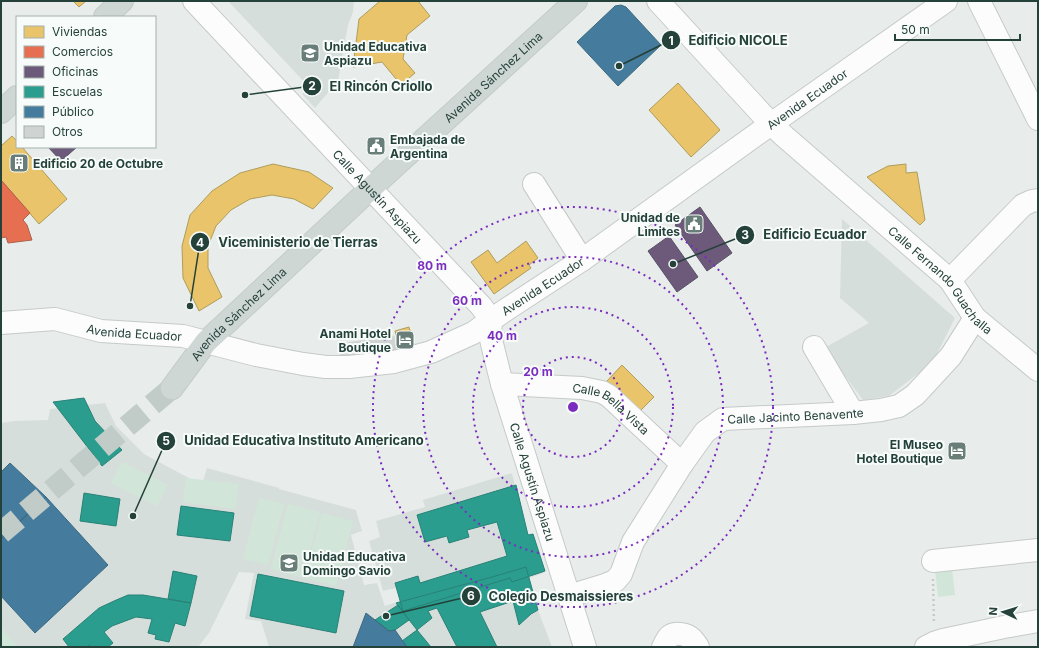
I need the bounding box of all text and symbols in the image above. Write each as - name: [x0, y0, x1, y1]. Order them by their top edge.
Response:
- legend: [16, 16, 156, 148]
- scale bar: [895, 16, 1020, 42]
- text: 50 m: [901, 22, 930, 37]
- text: Viviendas: [52, 24, 107, 39]
- street label: Avenida Sánchez Lima: [441, 28, 545, 125]
- callout: Edificio NICOLE: [661, 28, 796, 53]
- text: Edificio NICOLE: [688, 32, 788, 48]
- text: 1: [668, 33, 674, 48]
- place label: Unidad Educativa Aspiazu: [324, 39, 427, 68]
- school or university icon: Unidad Educativa Aspiazu: [299, 42, 321, 64]
- text: Comercios: [52, 44, 113, 59]
- text: Oficinas: [52, 64, 98, 79]
- street label: Avenida Ecuador: [764, 65, 851, 132]
- callout: El Rincón Criollo: [302, 74, 441, 99]
- text: 2: [308, 78, 316, 93]
- text: El Rincón Criollo: [330, 78, 433, 94]
- text: Escuelas: [52, 84, 102, 99]
- text: Público: [52, 104, 94, 119]
- text: Otros: [52, 124, 83, 139]
- place label: Embajada de Argentina: [390, 132, 465, 161]
- public building icon: Embajada de Argentina: [365, 135, 387, 157]
- street label: Calle Agustín Aspiazu: [330, 146, 425, 246]
- building icon: Edificio 20 de Octubre: [8, 152, 30, 174]
- place label: Edificio 20 de Octubre: [33, 156, 163, 171]
- place label: Unidad de Lìmites: [621, 210, 680, 239]
- public building icon: Unidad de Lìmites: [683, 213, 705, 235]
- callout: Edificio Ecuador: [735, 222, 875, 247]
- street label: Calle Fernando Guachalla: [885, 223, 996, 337]
- text: Edificio Ecuador: [763, 226, 867, 242]
- text: 3: [741, 227, 749, 242]
- callout: Viceministerio de Tierras: [190, 230, 386, 255]
- text: Viceministerio de Tierras: [218, 234, 378, 250]
- text: 4: [196, 235, 204, 250]
- street label: Avenida Ecuador: [498, 253, 587, 318]
- text: 80 m: [417, 258, 447, 273]
- street label: Avenida Sánchez Lima: [187, 264, 289, 363]
- text: 60 m: [452, 293, 482, 308]
- street label: Avenida Ecuador: [85, 320, 183, 343]
- place label: Anami Hotel Boutique: [320, 326, 391, 355]
- text: 40 m: [487, 328, 517, 343]
- hotel icon: Anami Hotel Boutique: [394, 329, 416, 351]
- text: 20 m: [523, 364, 553, 379]
- street label: Calle Bella Vista: [572, 380, 653, 437]
- centre of rings: [566, 400, 580, 414]
- street label: Calle Jacinto Benavente: [727, 404, 864, 426]
- street label: Calle Agustín Aspiazu: [507, 421, 559, 543]
- callout: Unidad Educativa Instituto Americano: [156, 428, 431, 453]
- text: Unidad Educativa Instituto Americano: [184, 432, 424, 448]
- text: 5: [162, 433, 170, 448]
- place label: El Museo Hotel Boutique: [857, 437, 943, 466]
- hotel icon: El Museo Hotel Boutique: [946, 440, 968, 462]
- place label: Unidad Educativa Domingo Savio: [303, 549, 406, 578]
- school or university icon: Unidad Educativa Domingo Savio: [278, 552, 300, 574]
- callout: Colegio Desmaissieres: [461, 584, 642, 609]
- text: 6: [467, 588, 475, 603]
- text: Colegio Desmaissieres: [489, 588, 633, 604]
- north arrow: [983, 592, 1023, 632]
- text: N: [986, 607, 1000, 616]

